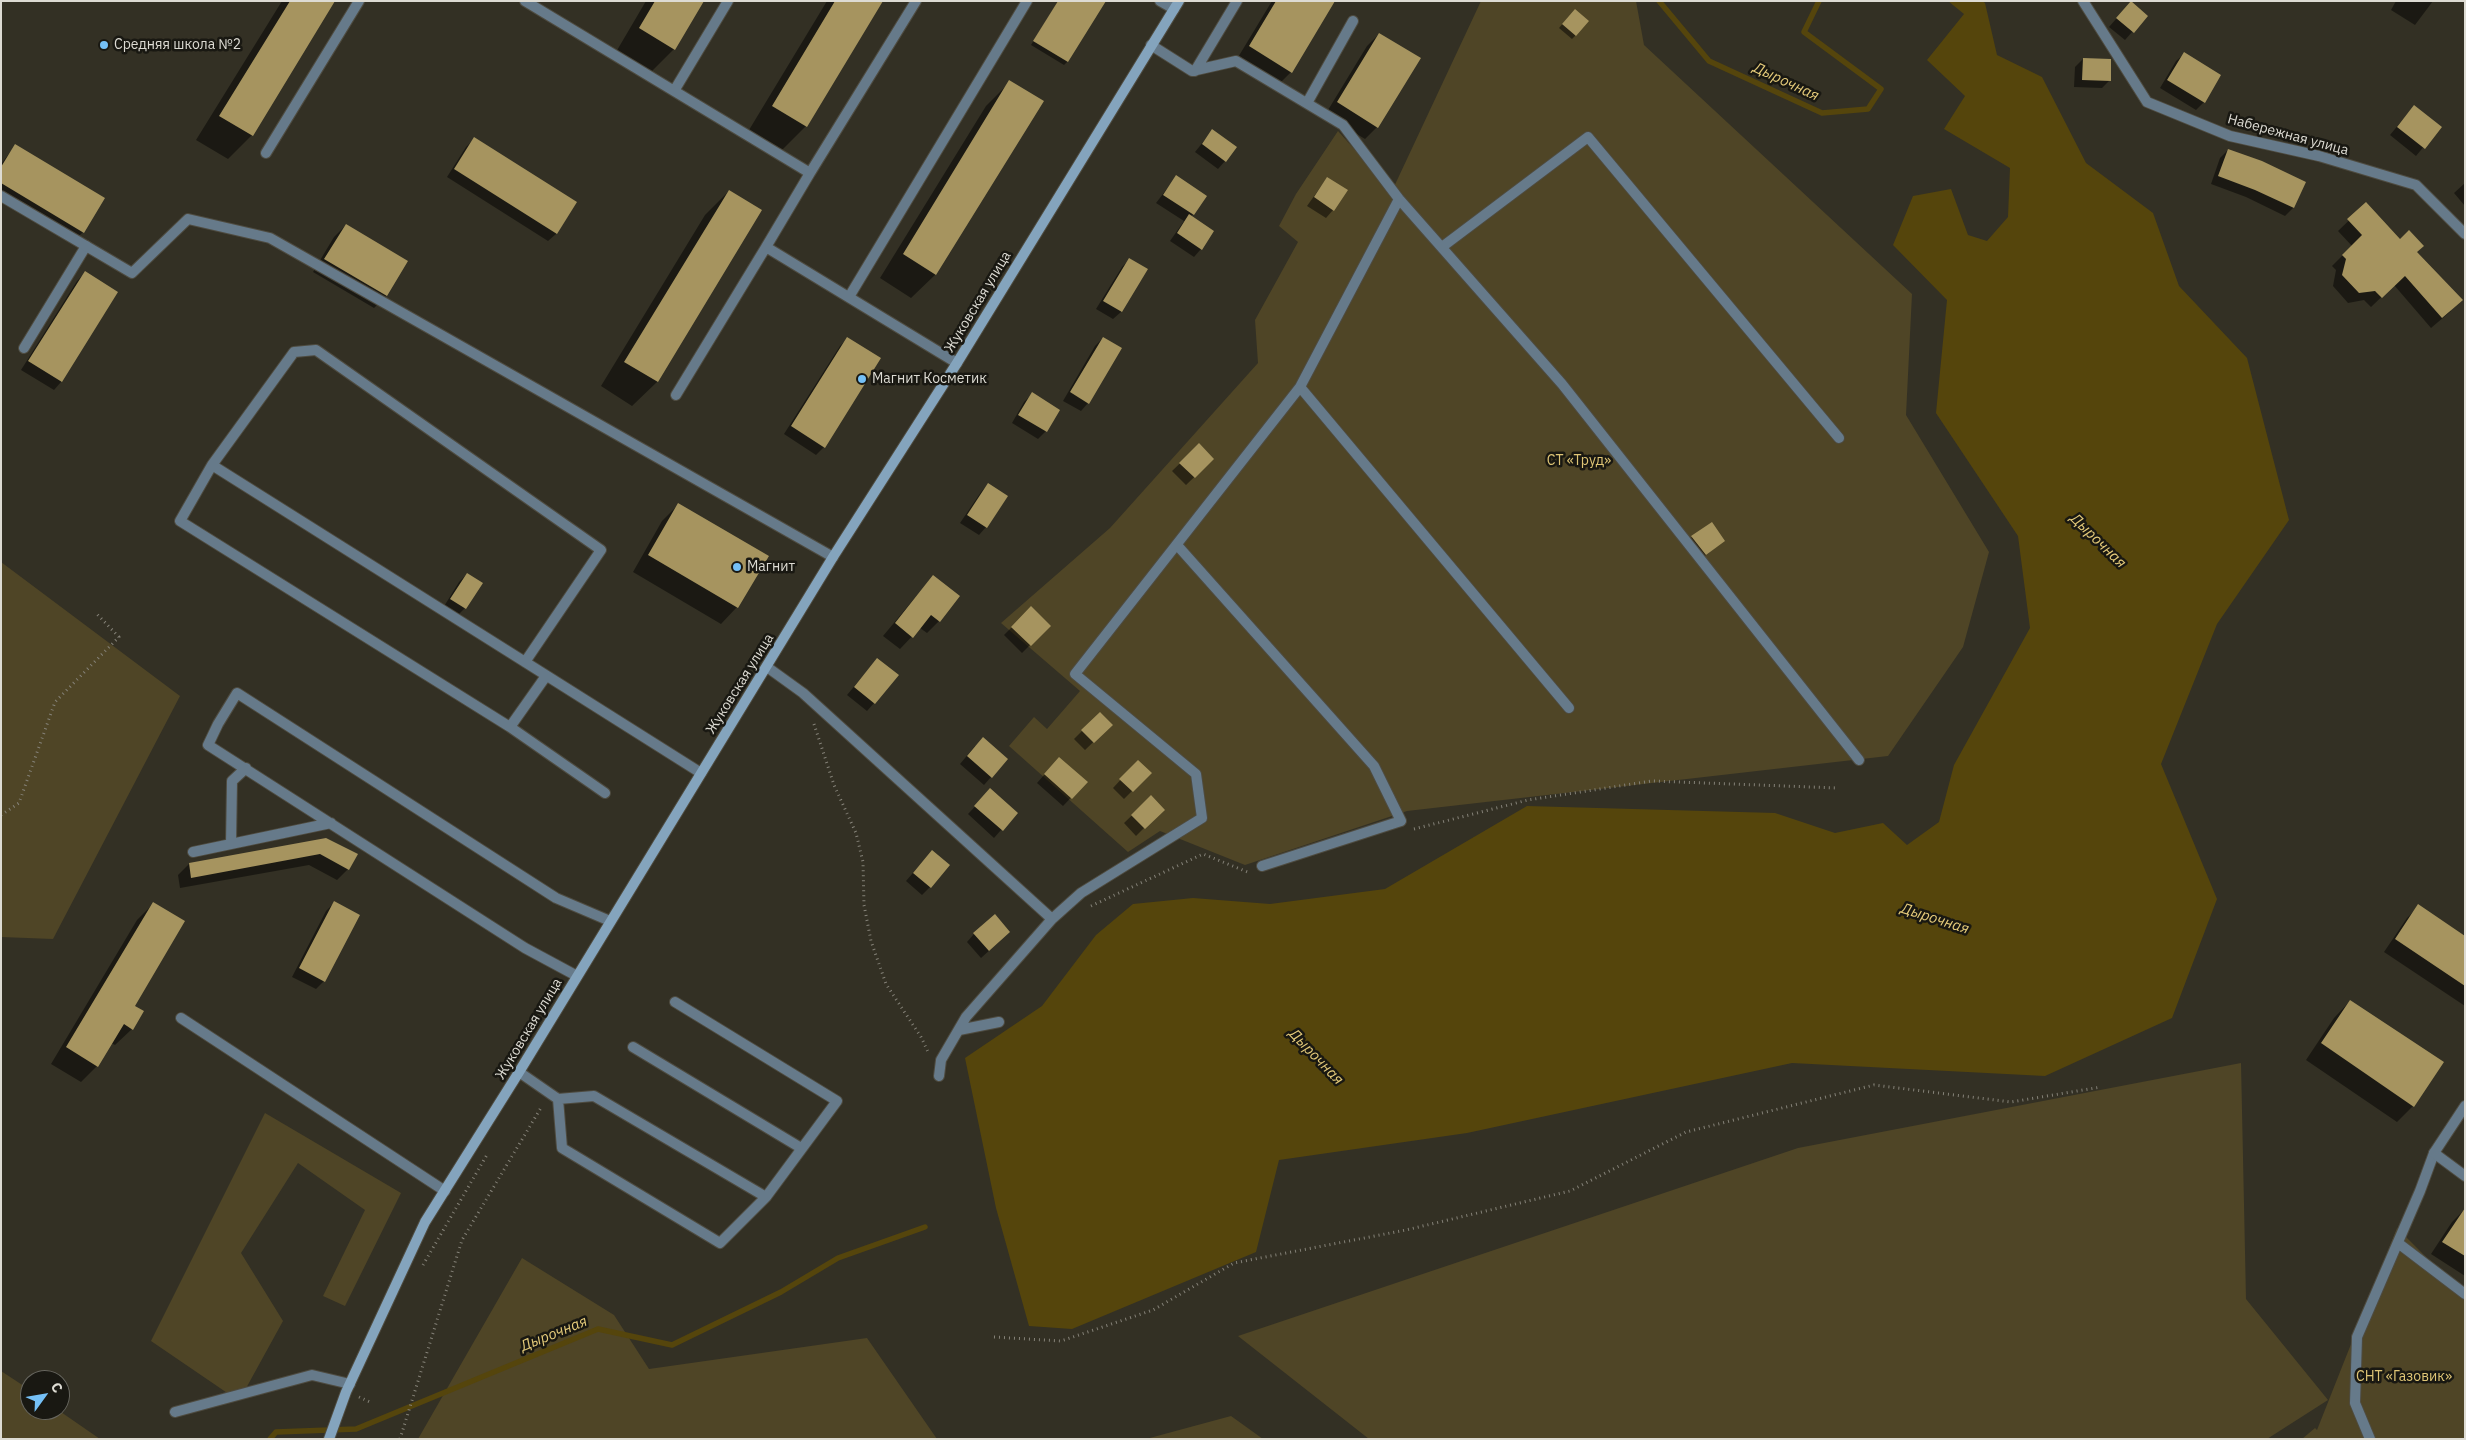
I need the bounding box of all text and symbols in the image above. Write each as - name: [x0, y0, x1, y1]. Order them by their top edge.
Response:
- place label: Средняя школа №2: [114, 37, 241, 53]
- marker: Средняя школа №2: [98, 39, 110, 51]
- water label: Дырочная: [1750, 59, 1822, 105]
- street label: Набережная улица: [2226, 111, 2350, 159]
- street label: Жуковская улица: [941, 248, 1015, 356]
- place label: Магнит Косметик: [872, 371, 987, 387]
- marker: Магнит Косметик: [856, 373, 868, 385]
- park label: СТ «Труд»: [1547, 453, 1611, 469]
- water label: Дырочная: [2066, 510, 2130, 572]
- place label: Магнит: [747, 559, 795, 575]
- marker: Магнит: [731, 561, 743, 573]
- street label: Жуковская улица: [702, 631, 778, 737]
- water label: Дырочная: [1899, 900, 1971, 938]
- street label: Жуковская улица: [492, 975, 566, 1083]
- water label: Дырочная: [1285, 1025, 1347, 1089]
- water label: Дырочная: [518, 1312, 590, 1356]
- park label: СНТ «Газовик»: [2356, 1369, 2452, 1385]
- north arrow: [20, 1370, 70, 1420]
- text: С: [47, 1379, 67, 1396]

